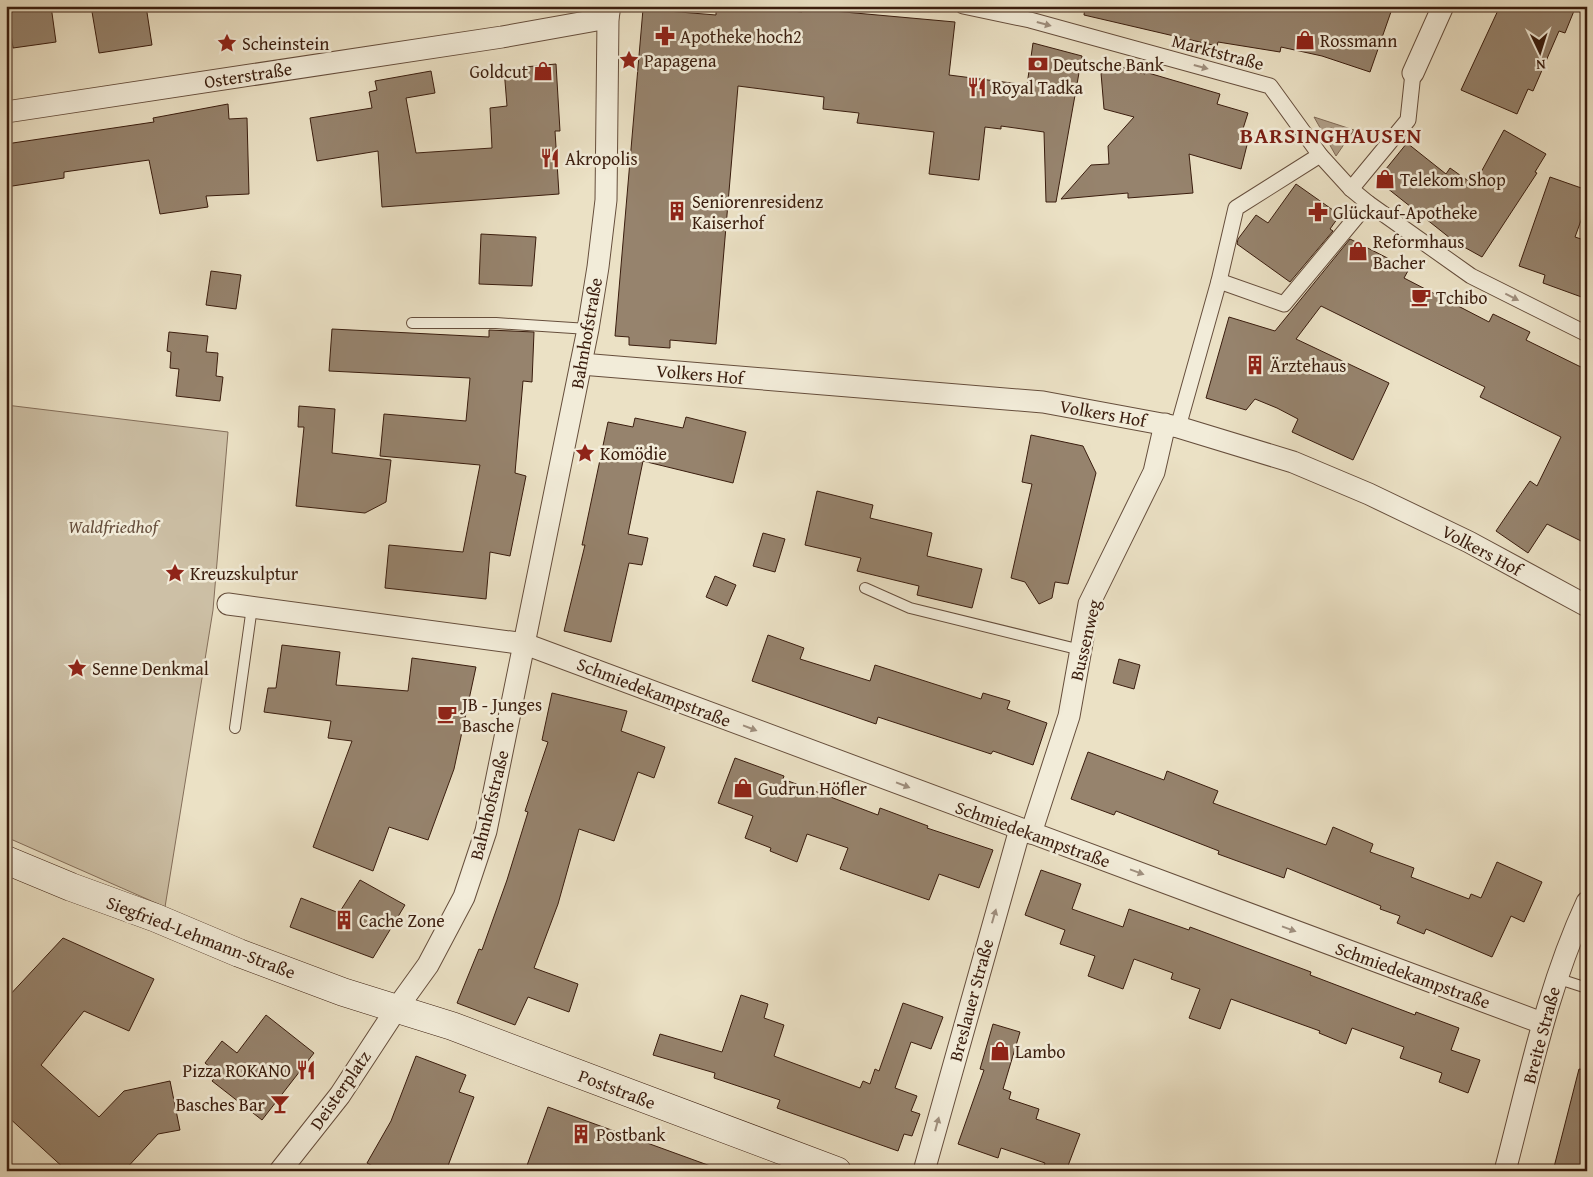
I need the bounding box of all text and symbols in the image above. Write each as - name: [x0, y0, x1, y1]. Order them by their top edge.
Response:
- one-way arrow: [1037, 20, 1052, 28]
- place label: Apotheke hoch2: [680, 23, 802, 50]
- pharmacy icon: Apotheke hoch2: [654, 25, 676, 47]
- street label: Marktstraße: [1169, 27, 1267, 77]
- place label: Rossmann: [1320, 27, 1397, 54]
- north arrow: [1516, 28, 1566, 78]
- shop icon: Rossmann: [1294, 29, 1316, 51]
- place label: Scheinstein: [242, 30, 329, 57]
- place icon: Scheinstein: [216, 32, 238, 54]
- place label: Papagena: [644, 47, 717, 74]
- place icon: Papagena: [618, 49, 640, 71]
- place label: Deutsche Bank: [1053, 51, 1165, 78]
- bank icon: Deutsche Bank: [1027, 53, 1049, 75]
- street label: Osterstraße: [202, 55, 294, 95]
- text: N: [1535, 55, 1546, 75]
- place label: Goldcut: [469, 58, 529, 85]
- shop icon: Goldcut: [532, 60, 554, 82]
- one-way arrow: [1193, 64, 1208, 72]
- place label: Royal Tadka: [992, 74, 1083, 101]
- restaurant icon: Royal Tadka: [966, 76, 988, 98]
- district label: BARSINGHAUSEN: [1240, 119, 1422, 151]
- place label: Akropolis: [565, 145, 638, 172]
- restaurant icon: Akropolis: [539, 147, 561, 169]
- place label: Telekom Shop: [1400, 166, 1506, 193]
- shop icon: Telekom Shop: [1374, 168, 1396, 190]
- place label: Seniorenresidenz Kaiserhof: [692, 188, 823, 236]
- place label: Glückauf-Apotheke: [1333, 199, 1477, 226]
- building icon: Seniorenresidenz Kaiserhof: [666, 200, 688, 222]
- pharmacy icon: Glückauf-Apotheke: [1307, 201, 1329, 223]
- place label: Reformhaus Bacher: [1373, 228, 1464, 276]
- shop icon: Reformhaus Bacher: [1347, 240, 1369, 262]
- street label: Bahnhofstraße: [563, 275, 609, 391]
- place label: Tchibo: [1436, 284, 1487, 311]
- cafe icon: Tchibo: [1410, 286, 1432, 308]
- one-way arrow: [1505, 293, 1519, 301]
- place label: Ärztehaus: [1270, 352, 1347, 379]
- building icon: Ärztehaus: [1244, 354, 1266, 376]
- street label: Volkers Hof: [655, 357, 747, 391]
- street label: Volkers Hof: [1058, 392, 1151, 434]
- place label: Komödie: [600, 440, 667, 467]
- place icon: Komödie: [574, 442, 596, 464]
- park label: Waldfriedhof: [68, 513, 161, 540]
- street label: Volkers Hof: [1437, 518, 1529, 584]
- place label: Kreuzskulptur: [190, 560, 299, 587]
- place icon: Kreuzskulptur: [164, 562, 186, 584]
- street label: Bussenweg: [1063, 597, 1107, 683]
- street label: Schmiedekampstraße: [573, 650, 735, 734]
- place label: Senne Denkmal: [92, 655, 209, 682]
- place icon: Senne Denkmal: [66, 657, 88, 679]
- place label: JB - Junges Basche: [460, 691, 542, 739]
- cafe icon: JB - Junges Basche: [436, 703, 458, 725]
- one-way arrow: [743, 725, 758, 732]
- street label: Bahnhofstraße: [462, 747, 516, 863]
- place label: Gudrun Höfler: [758, 775, 868, 802]
- shop icon: Gudrun Höfler: [732, 777, 754, 799]
- one-way arrow: [895, 782, 910, 789]
- street label: Schmiedekampstraße: [952, 793, 1114, 875]
- one-way arrow: [1130, 869, 1144, 877]
- street label: Siegfried-Lehmann-Straße: [103, 888, 299, 986]
- place label: Cache Zone: [359, 907, 445, 934]
- building icon: Cache Zone: [333, 909, 355, 931]
- one-way arrow: [991, 909, 999, 924]
- one-way arrow: [1282, 926, 1297, 933]
- street label: Schmiedekampstraße: [1332, 934, 1494, 1016]
- street label: Breslauer Straße: [942, 936, 1000, 1064]
- street label: Breite Straße: [1515, 983, 1567, 1087]
- place label: Lambo: [1015, 1038, 1065, 1065]
- shop icon: Lambo: [989, 1040, 1011, 1062]
- street label: Deisterplatz: [303, 1045, 377, 1135]
- place label: Pizza ROKANO: [182, 1057, 291, 1084]
- restaurant icon: Pizza ROKANO: [295, 1059, 317, 1081]
- street label: Poststraße: [575, 1062, 659, 1116]
- place label: Basches Bar: [176, 1091, 266, 1118]
- bar icon: Basches Bar: [269, 1093, 291, 1115]
- one-way arrow: [934, 1116, 942, 1131]
- place label: Postbank: [596, 1121, 666, 1148]
- building icon: Postbank: [570, 1123, 592, 1145]

